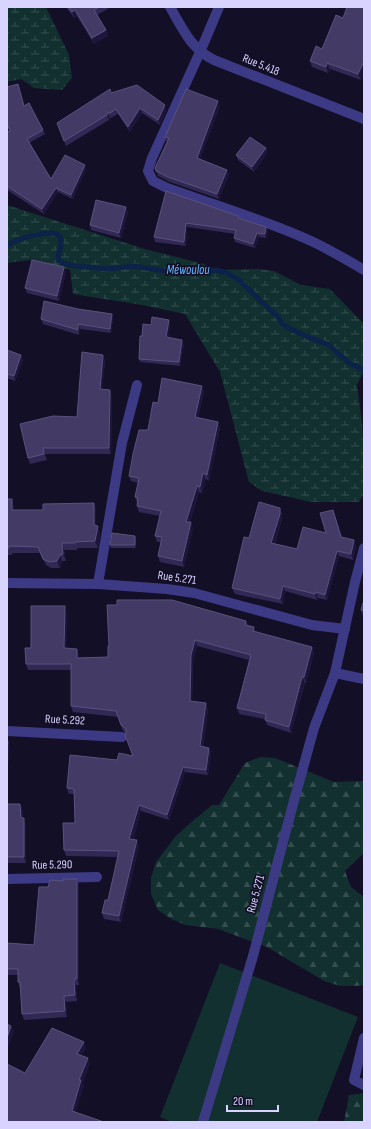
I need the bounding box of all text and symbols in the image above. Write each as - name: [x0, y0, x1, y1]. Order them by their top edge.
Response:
- street label: Rue 5.418: [240, 51, 282, 79]
- water label: Méwoulou: [166, 262, 210, 278]
- street label: Rue 5.271: [157, 568, 198, 588]
- street label: Rue 5.292: [45, 711, 85, 729]
- street label: Rue 5.290: [32, 857, 72, 873]
- street label: Rue 5.271: [244, 873, 268, 915]
- scale bar: [227, 1087, 278, 1113]
- text: 20 m: [233, 1094, 253, 1109]

